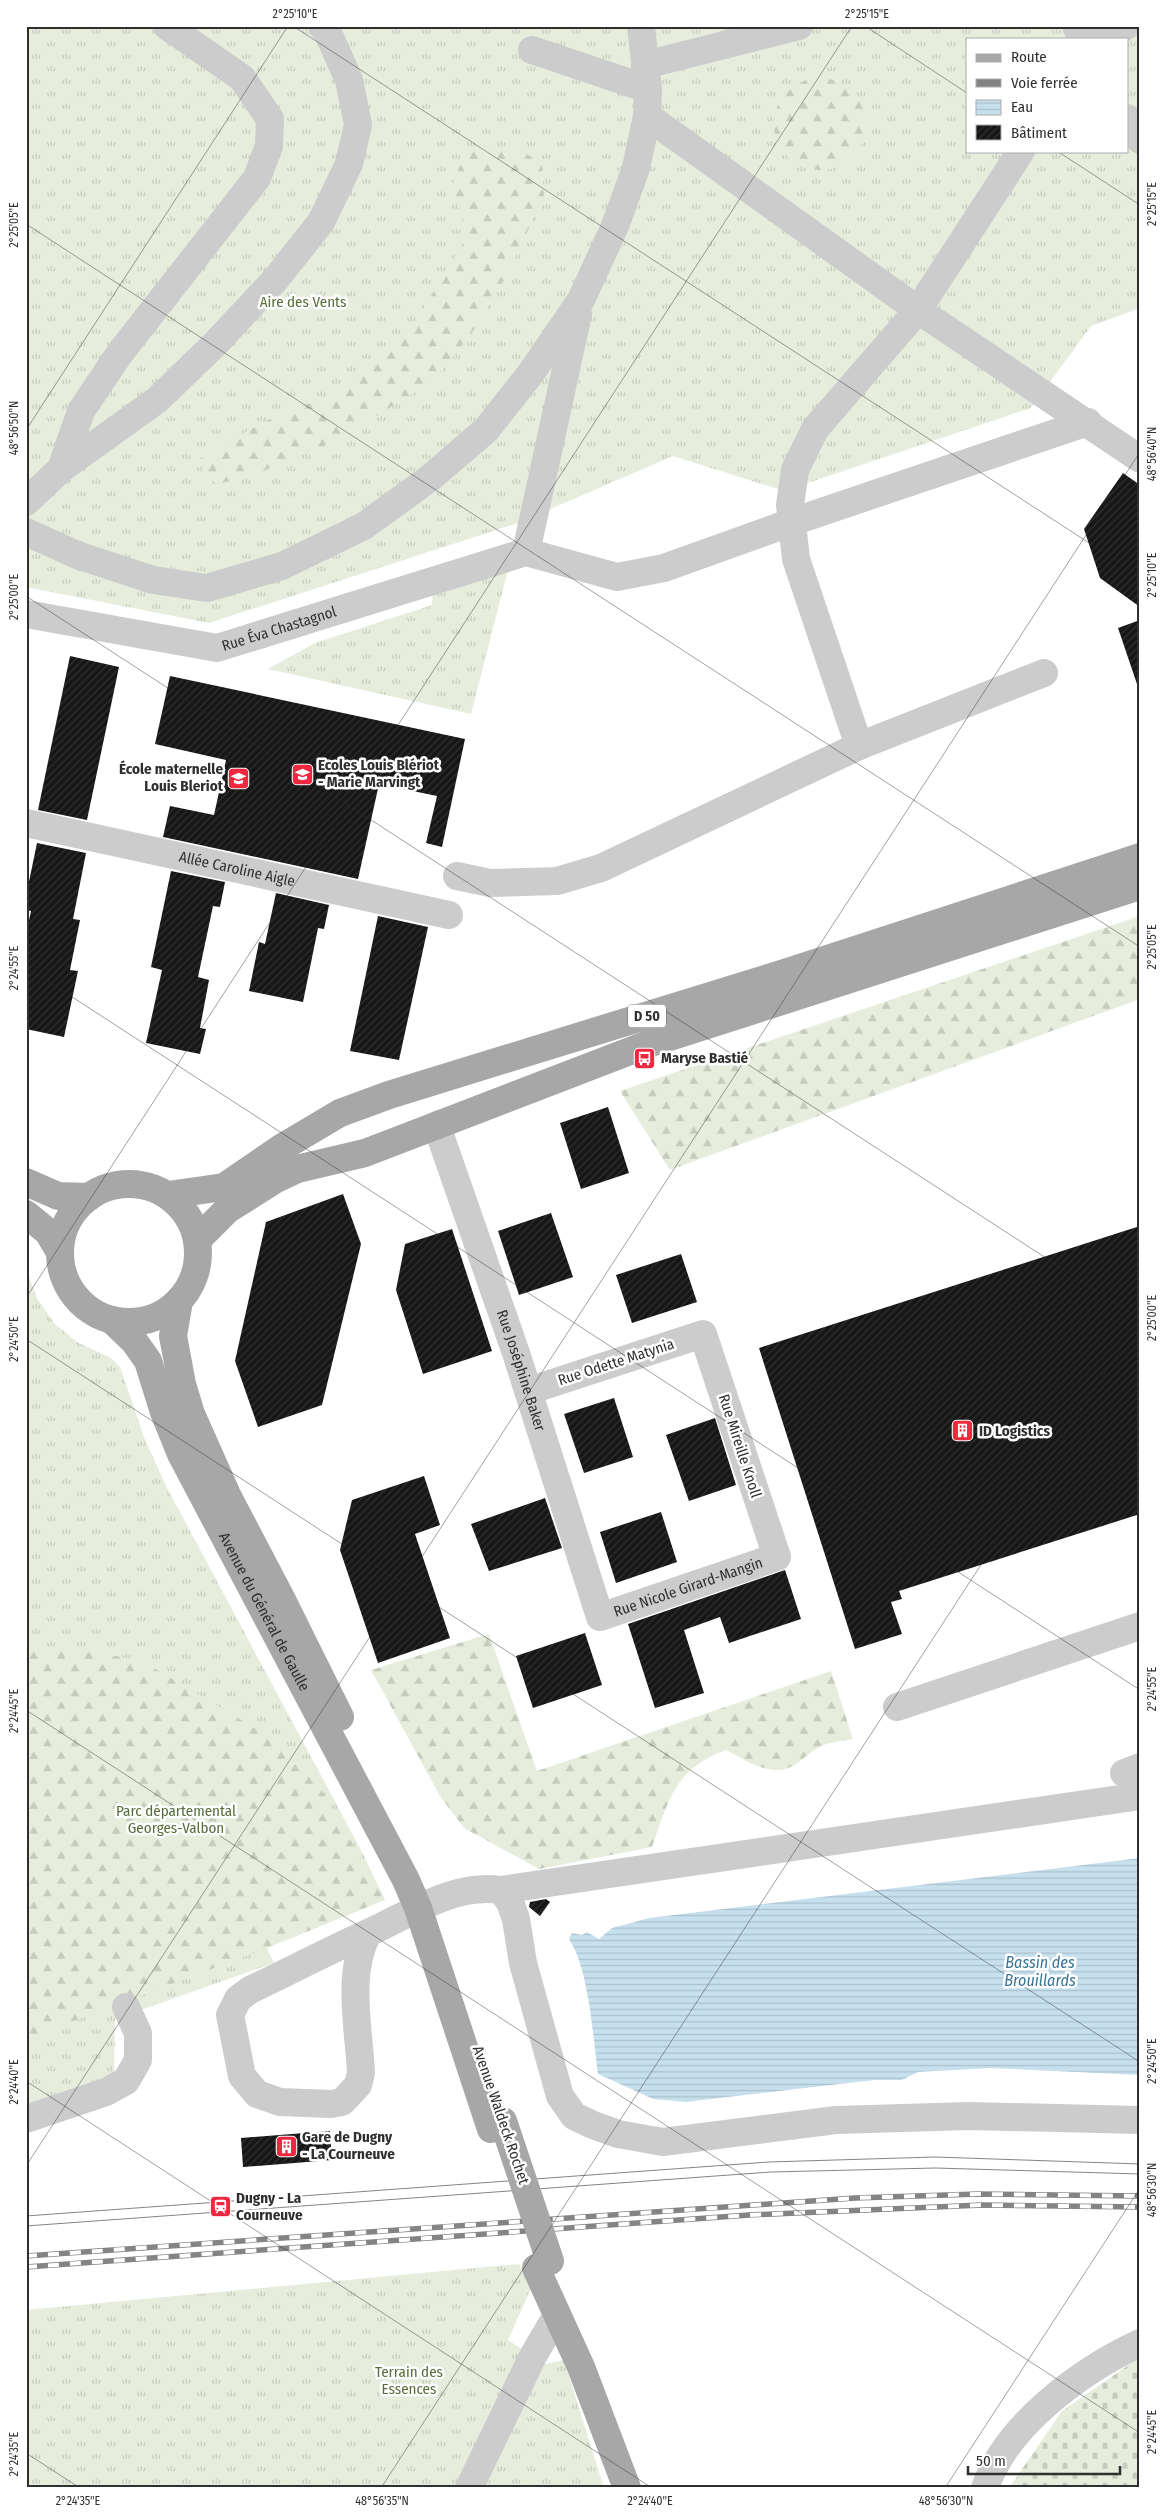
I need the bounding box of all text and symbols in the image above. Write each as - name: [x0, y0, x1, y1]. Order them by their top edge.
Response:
- text: 2°25'10"E: [273, 7, 318, 21]
- text: 2°25'15"E: [845, 7, 889, 21]
- legend: [966, 38, 1128, 152]
- text: Route: [1011, 48, 1047, 66]
- text: Voie ferrée: [1011, 74, 1078, 92]
- text: Eau: [1011, 98, 1033, 116]
- text: Bâtiment: [1011, 124, 1067, 142]
- text: 2°25'15"E: [1145, 182, 1159, 226]
- text: 2°25'05"E: [7, 202, 21, 248]
- park label: Aire des Vents: [260, 293, 346, 311]
- text: 48°56'50"N: [7, 401, 21, 455]
- text: 48°56'40"N: [1145, 427, 1159, 481]
- text: 2°25'10"E: [1145, 552, 1159, 597]
- text: 2°25'00"E: [7, 574, 21, 620]
- street label: Rue Éva Chastagnol: [220, 602, 339, 655]
- place label: Ecoles Louis Blériot - Marie Marvingt: [318, 756, 440, 791]
- place label: École maternelle Louis Bleriot: [119, 760, 224, 795]
- school or university icon: Ecoles Louis Blériot - Marie Marvingt: [290, 762, 314, 786]
- school or university icon: École maternelle Louis Bleriot: [227, 766, 251, 790]
- street label: Allée Caroline Aigle: [177, 848, 297, 890]
- text: 2°25'05"E: [1145, 924, 1159, 970]
- text: 2°24'55"E: [7, 945, 21, 990]
- road number: D 50: [628, 1004, 666, 1028]
- bus stop icon: Maryse Bastié: [633, 1046, 657, 1070]
- place label: Maryse Bastié: [661, 1049, 749, 1067]
- text: 2°25'00"E: [1145, 1295, 1159, 1341]
- street label: Rue Joséphine Baker: [493, 1307, 549, 1434]
- text: 2°24'50"E: [7, 1316, 21, 1362]
- street label: Rue Odette Matynia: [556, 1335, 676, 1389]
- street label: Rue Mireille Knoll: [715, 1392, 765, 1500]
- building icon: ID Logistics: [951, 1419, 975, 1443]
- place label: ID Logistics: [979, 1422, 1050, 1440]
- street label: Avenue du Général de Gaulle: [215, 1529, 314, 1694]
- street label: Rue Nicole Girard-Mangin: [611, 1553, 765, 1621]
- text: 2°24'55"E: [1145, 1666, 1159, 1711]
- text: 2°24'45"E: [7, 1689, 21, 1733]
- park label: Parc départemental Georges-Valbon: [116, 1802, 236, 1837]
- water label: Bassin des Brouillards: [1004, 1953, 1076, 1990]
- text: 2°24'50"E: [1145, 2038, 1159, 2084]
- street label: Avenue Waldeck Rochet: [469, 2043, 533, 2187]
- text: 2°24'40"E: [7, 2059, 21, 2105]
- place label: Gare de Dugny - La Courneuve: [302, 2128, 395, 2163]
- building icon: Gare de Dugny - La Courneuve: [274, 2134, 298, 2158]
- text: 48°56'30"N: [1145, 2163, 1159, 2217]
- place label: Dugny - La Courneuve: [236, 2189, 303, 2224]
- station icon: Dugny - La Courneuve: [208, 2195, 232, 2219]
- park label: Terrain des Essences: [375, 2363, 443, 2398]
- text: 2°24'45"E: [1145, 2410, 1159, 2454]
- text: 2°24'35"E: [7, 2431, 21, 2476]
- scale bar: [968, 2444, 1121, 2476]
- text: 50 m: [976, 2452, 1006, 2470]
- text: 2°24'35"E: [56, 2494, 101, 2508]
- text: 48°56'35"N: [355, 2494, 409, 2508]
- text: 2°24'40"E: [627, 2494, 673, 2508]
- text: 48°56'30"N: [919, 2494, 973, 2508]

